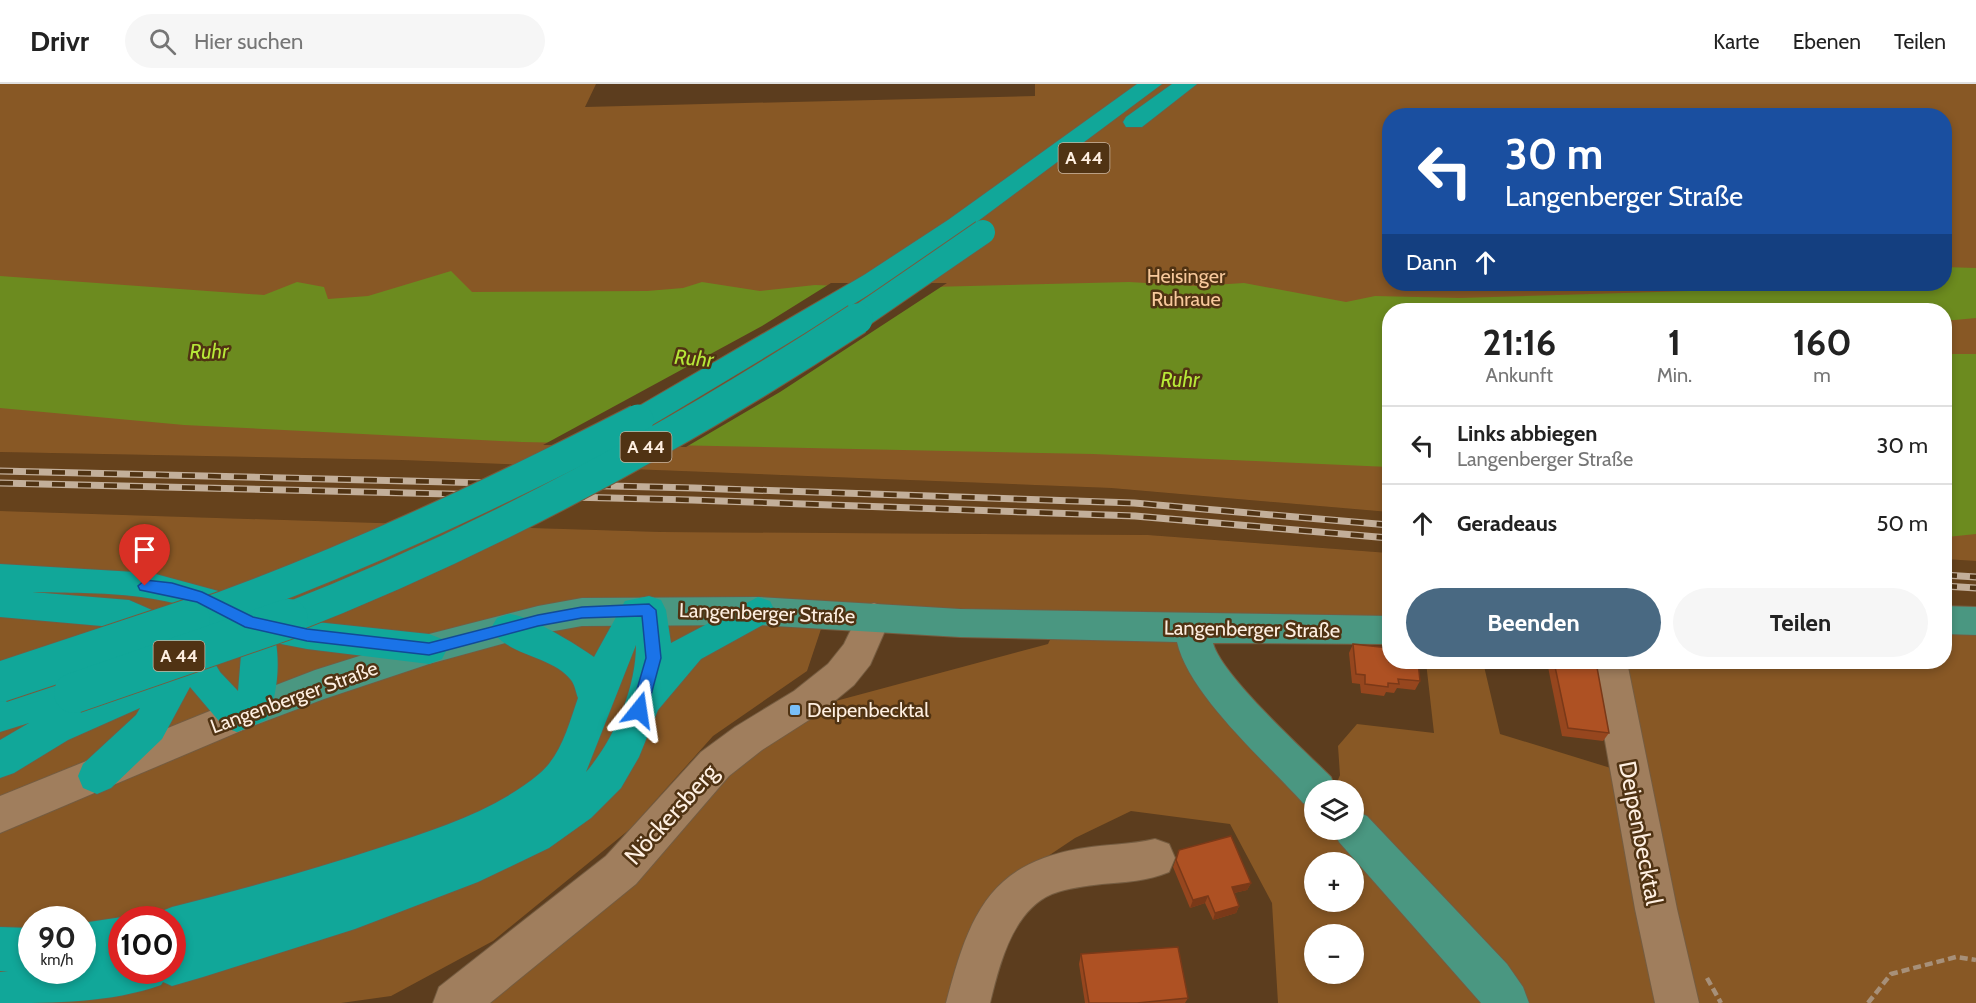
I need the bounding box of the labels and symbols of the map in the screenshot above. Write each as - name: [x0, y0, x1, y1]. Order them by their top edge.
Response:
- road number: A 44: [1058, 143, 1110, 173]
- park label: Heisinger Ruhraue: [1147, 264, 1226, 311]
- water label: Ruhr: [189, 338, 230, 364]
- water label: Ruhr: [673, 344, 716, 372]
- water label: Ruhr: [1160, 367, 1201, 392]
- road number: A 44: [620, 432, 672, 462]
- pin: [119, 524, 170, 586]
- street label: Langenberger Straße: [678, 598, 856, 628]
- street label: Langenberger Straße: [1164, 615, 1340, 643]
- road number: A 44: [154, 641, 204, 671]
- street label: Langenberger Straße: [207, 656, 381, 738]
- position arrow: [607, 678, 671, 742]
- place label: Deipenbecktal: [807, 698, 929, 722]
- marker: Deipenbecktal: [788, 703, 802, 717]
- street label: Nöckersberg: [618, 757, 725, 870]
- street label: Deipenbecktal: [1613, 758, 1669, 908]
- speed limit sign: 100: [108, 906, 186, 984]

